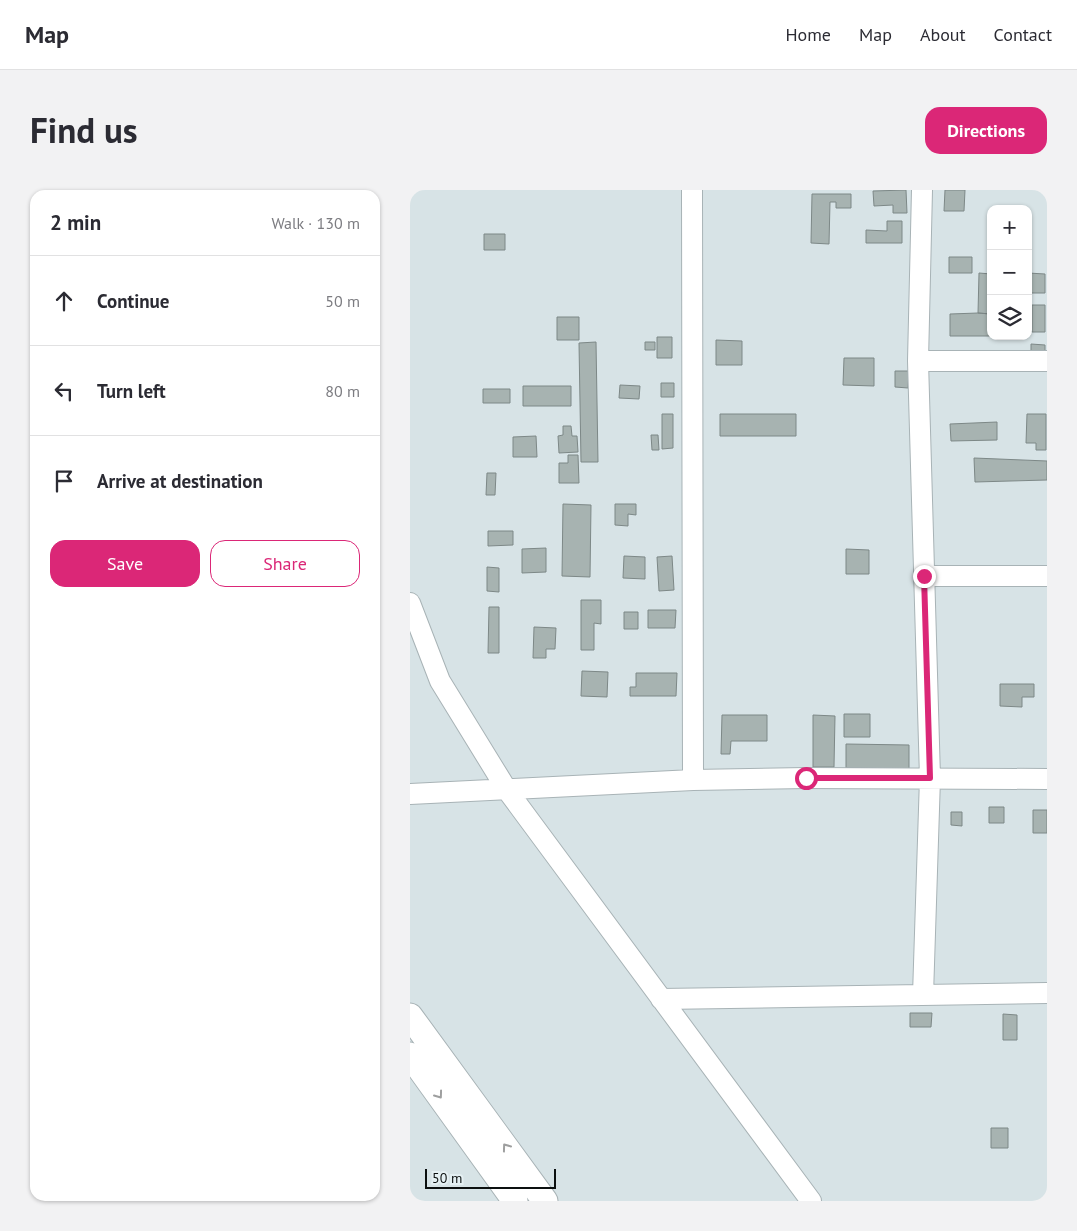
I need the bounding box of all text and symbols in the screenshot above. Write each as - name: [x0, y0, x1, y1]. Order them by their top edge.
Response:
- text: Map: [25, 19, 69, 50]
- text: Home: [785, 23, 831, 46]
- text: Map: [859, 23, 892, 46]
- text: About: [920, 23, 966, 46]
- text: Contact: [994, 23, 1052, 46]
- text: Find us: [30, 107, 138, 153]
- button: Directions: [925, 107, 1047, 154]
- map controls: [987, 205, 1032, 340]
- button: +: [987, 205, 1032, 250]
- text: 2 min: [50, 209, 101, 236]
- text: Walk · 130 m: [271, 213, 360, 233]
- button: −: [987, 250, 1032, 295]
- icon: ahead: [50, 287, 78, 315]
- text: Continue: [97, 289, 169, 313]
- text: 50 m: [325, 291, 360, 311]
- button: layers: [987, 295, 1032, 340]
- icon: left: [50, 377, 78, 405]
- text: Turn left: [97, 379, 166, 403]
- text: 80 m: [325, 381, 360, 401]
- icon: arrive: [50, 467, 78, 495]
- text: Arrive at destination: [97, 469, 263, 493]
- button: Save: [50, 540, 200, 587]
- button: Share: [210, 540, 360, 587]
- route end: [913, 565, 936, 588]
- route start: [795, 767, 818, 790]
- one-way arrow: [433, 1089, 441, 1098]
- one-way arrow: [503, 1143, 512, 1153]
- scale bar: [425, 1166, 556, 1189]
- text: 50 m: [432, 1169, 462, 1187]

